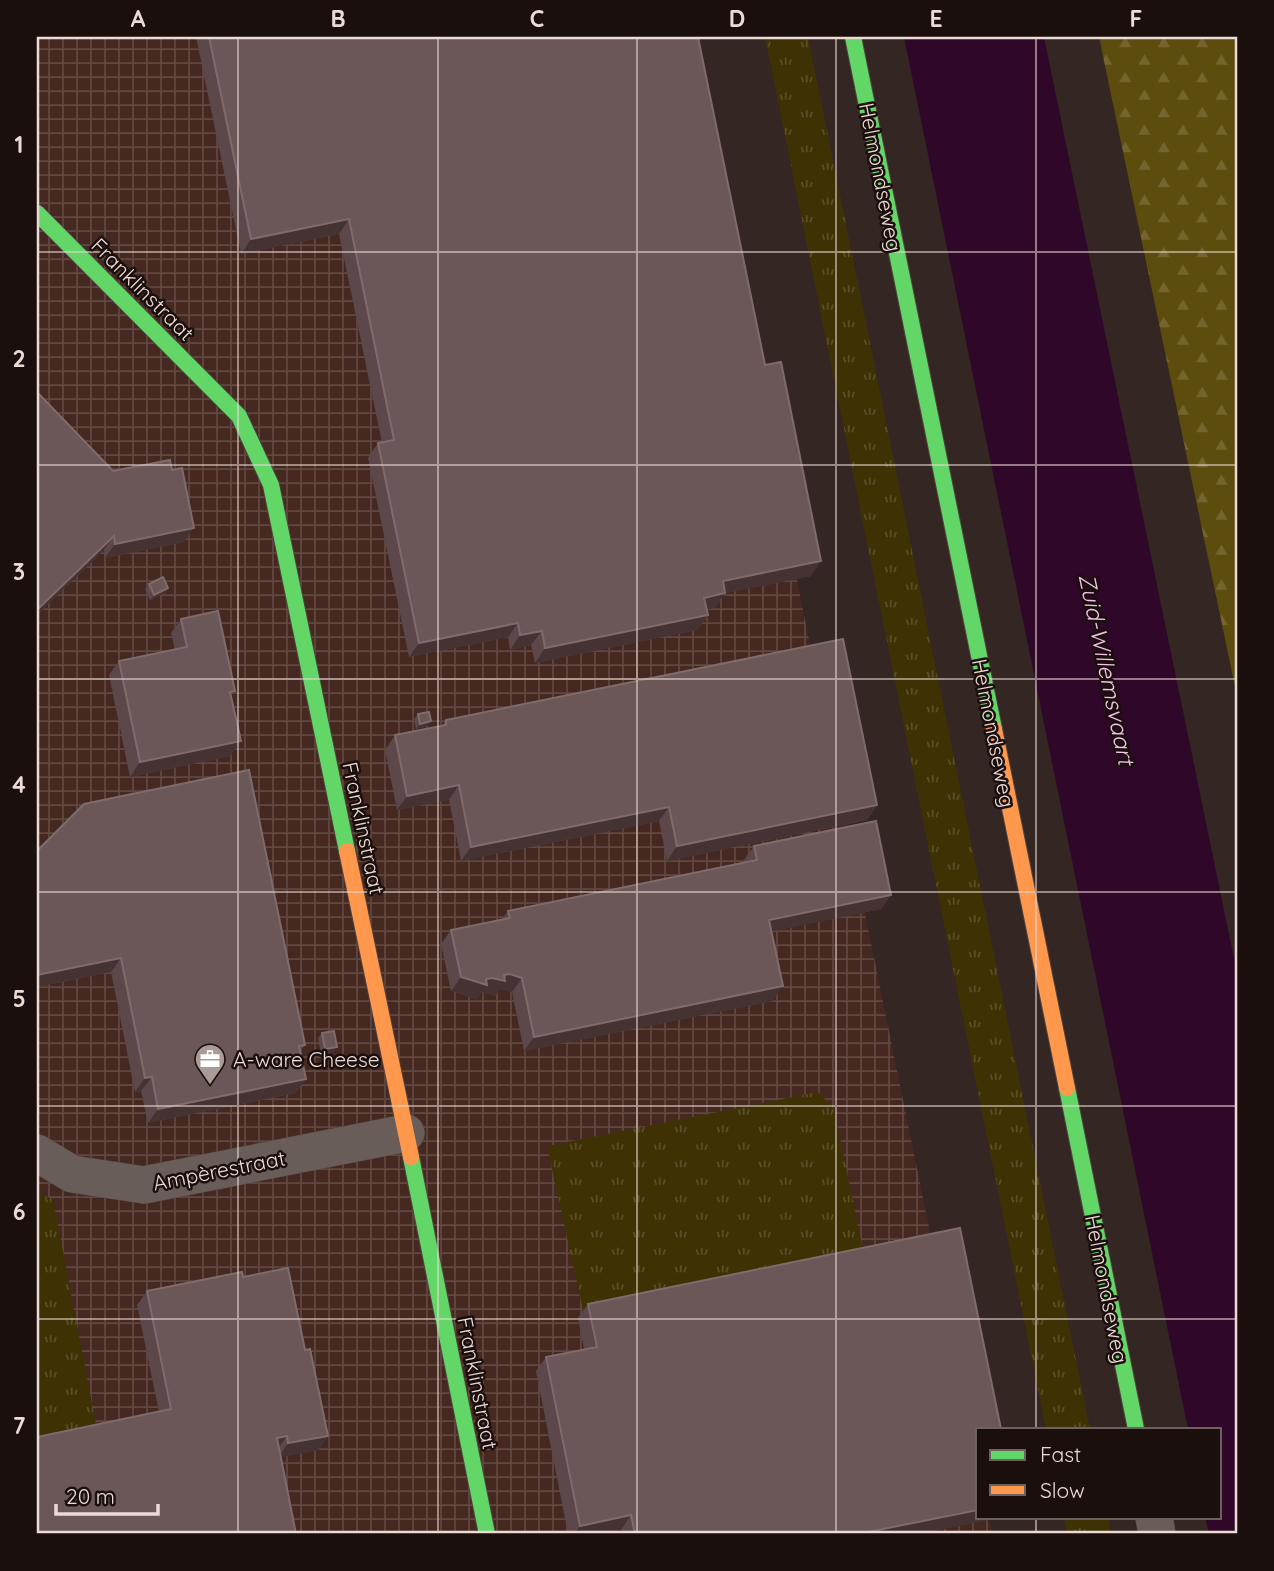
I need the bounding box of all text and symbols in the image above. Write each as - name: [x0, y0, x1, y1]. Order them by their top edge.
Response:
- text: A: [131, 4, 146, 33]
- text: B: [330, 4, 346, 33]
- text: C: [530, 4, 544, 33]
- text: D: [729, 4, 745, 33]
- text: E: [929, 4, 943, 33]
- text: F: [1130, 4, 1142, 33]
- street label: Helmondseweg: [854, 100, 908, 254]
- text: 1: [15, 130, 23, 159]
- street label: Franklinstraat: [86, 232, 200, 346]
- text: 2: [12, 344, 26, 373]
- text: 3: [13, 557, 25, 586]
- water label: Zuid-Willemsvaart: [1073, 571, 1142, 769]
- street label: Helmondseweg: [967, 656, 1021, 810]
- street label: Franklinstraat: [337, 759, 391, 897]
- text: 4: [12, 770, 26, 799]
- text: 5: [12, 984, 26, 1013]
- office icon: A-ware Cheese: [193, 1042, 227, 1086]
- place label: A-ware Cheese: [233, 1046, 380, 1072]
- street label: Ampèrestraat: [151, 1144, 287, 1196]
- text: 6: [13, 1197, 25, 1226]
- street label: Helmondseweg: [1080, 1212, 1134, 1366]
- street label: Franklinstraat: [452, 1314, 504, 1452]
- text: 7: [13, 1411, 26, 1440]
- legend: [976, 1428, 1222, 1518]
- text: Fast: [1040, 1441, 1081, 1467]
- scale bar: [56, 1473, 158, 1517]
- text: Slow: [1040, 1477, 1085, 1503]
- text: 20 m: [66, 1483, 115, 1509]

